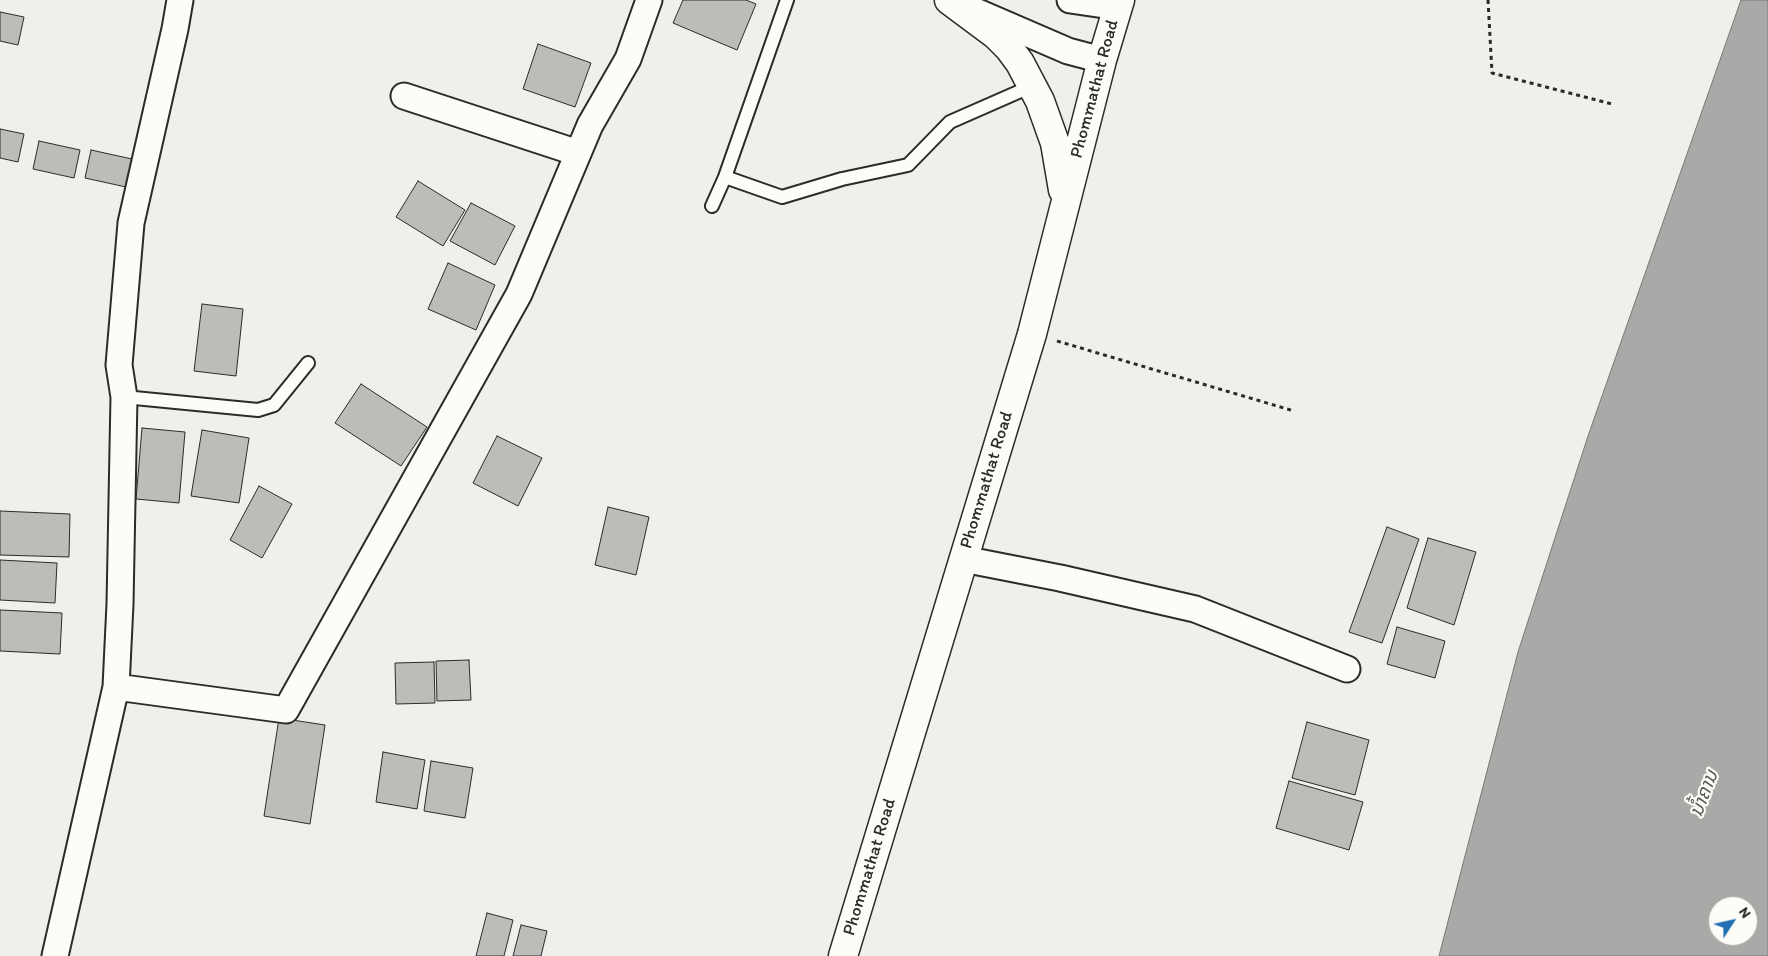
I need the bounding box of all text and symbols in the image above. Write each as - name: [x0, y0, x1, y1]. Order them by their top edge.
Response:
- street label: Phommathat Road: [1066, 17, 1124, 161]
- street label: Phommathat Road: [956, 409, 1018, 551]
- water label: ນ້ຳຄານ: [1686, 768, 1724, 820]
- street label: Phommathat Road: [839, 796, 901, 938]
- north arrow: [1708, 896, 1758, 946]
- text: N: [1735, 904, 1755, 921]

